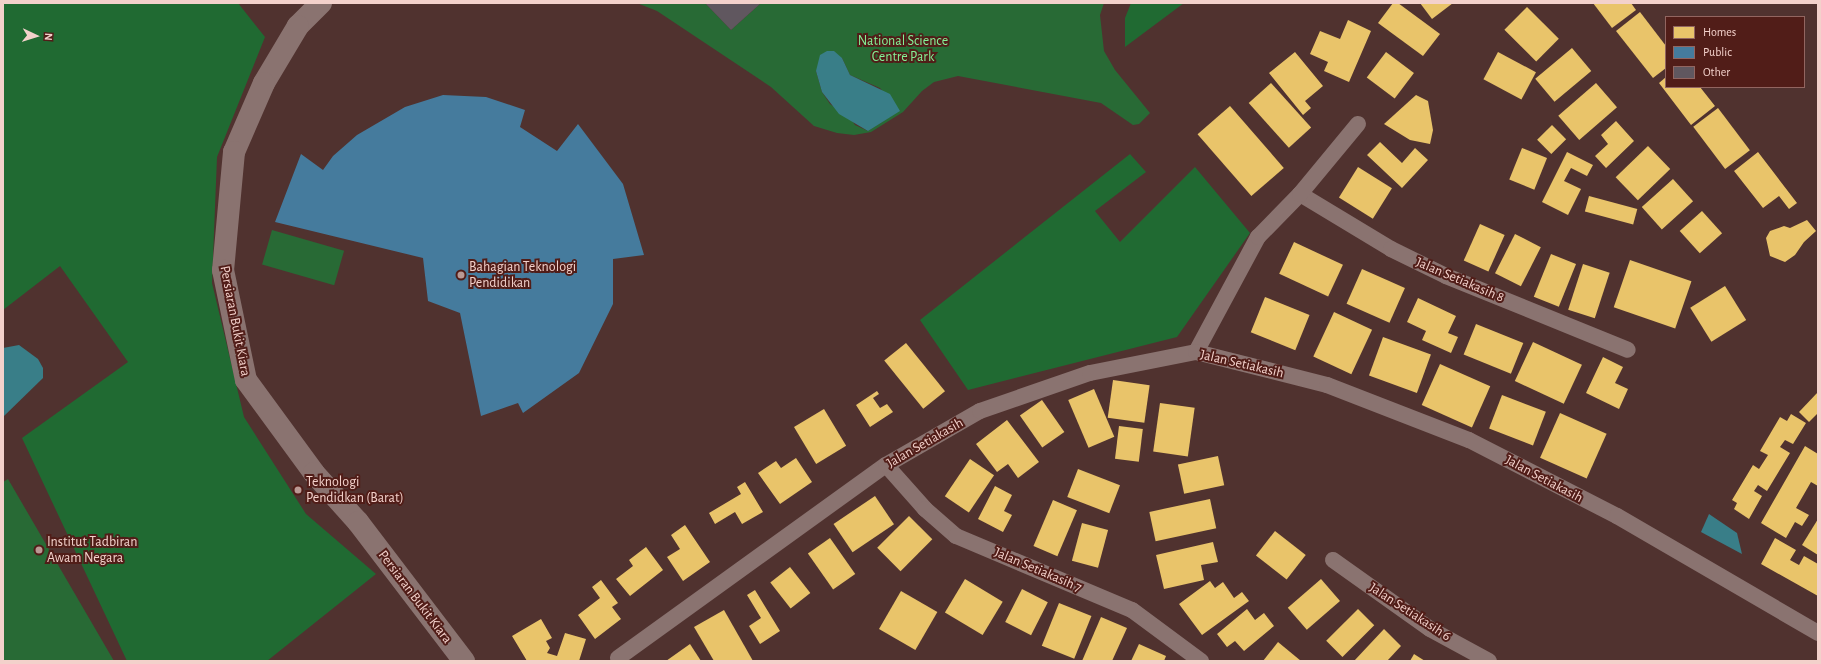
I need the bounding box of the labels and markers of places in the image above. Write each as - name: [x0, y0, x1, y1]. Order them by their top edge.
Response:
- place label: Bahagian Teknologi Pendidikan: [469, 259, 576, 292]
- marker: Bahagian Teknologi Pendidikan: [456, 270, 466, 280]
- place label: Teknologi Pendidkan (Barat): [306, 474, 404, 506]
- marker: Teknologi Pendidkan (Barat): [293, 485, 303, 495]
- place label: Institut Tadbiran Awam Negara: [47, 534, 137, 566]
- marker: Institut Tadbiran Awam Negara: [34, 545, 44, 555]

